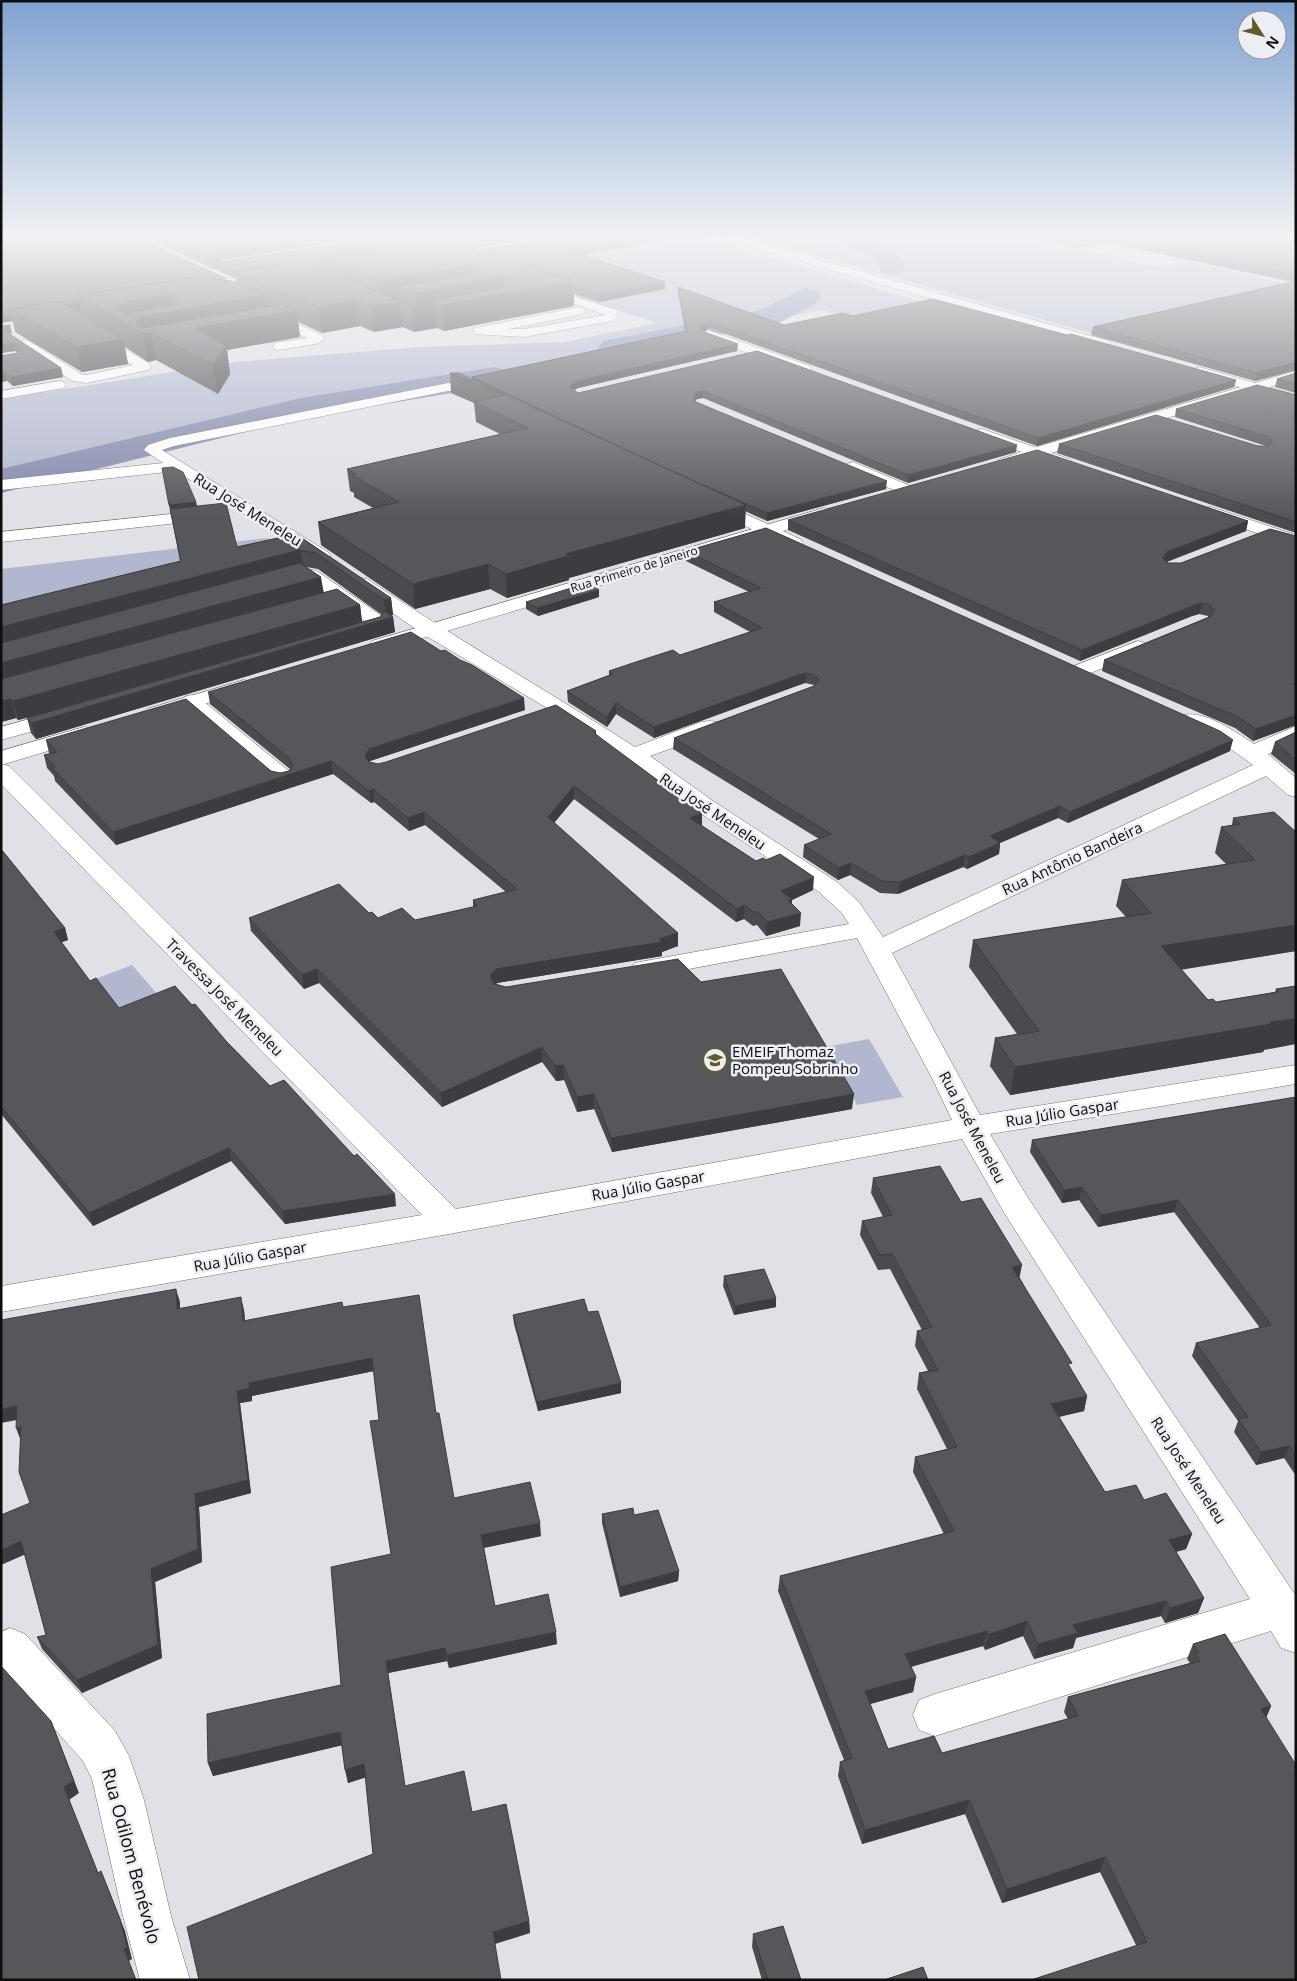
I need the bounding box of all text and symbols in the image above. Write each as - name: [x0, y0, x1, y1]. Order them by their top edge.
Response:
- north arrow: [1237, 10, 1287, 60]
- text: N: [1262, 33, 1284, 53]
- street label: Rua José Meneleu: [190, 468, 306, 550]
- street label: Rua Primeiro de Janeiro: [568, 542, 700, 596]
- street label: Rua José Meneleu: [656, 768, 770, 854]
- street label: Rua Antônio Bandeira: [999, 817, 1145, 899]
- street label: Travessa José Meneleu: [162, 934, 288, 1060]
- place label: EMEIF Thomaz Pompeu Sobrinho: [732, 1041, 858, 1078]
- school or university icon: EMEIF Thomaz Pompeu Sobrinho: [702, 1047, 728, 1073]
- street label: Rua José Meneleu: [935, 1067, 1011, 1187]
- street label: Rua Júlio Gaspar: [1004, 1093, 1120, 1131]
- street label: Rua Júlio Gaspar: [590, 1165, 706, 1205]
- street label: Rua Júlio Gaspar: [192, 1236, 308, 1276]
- street label: Rua José Meneleu: [1147, 1412, 1231, 1528]
- street label: Rua Odilom Benévolo: [97, 1765, 167, 1947]

